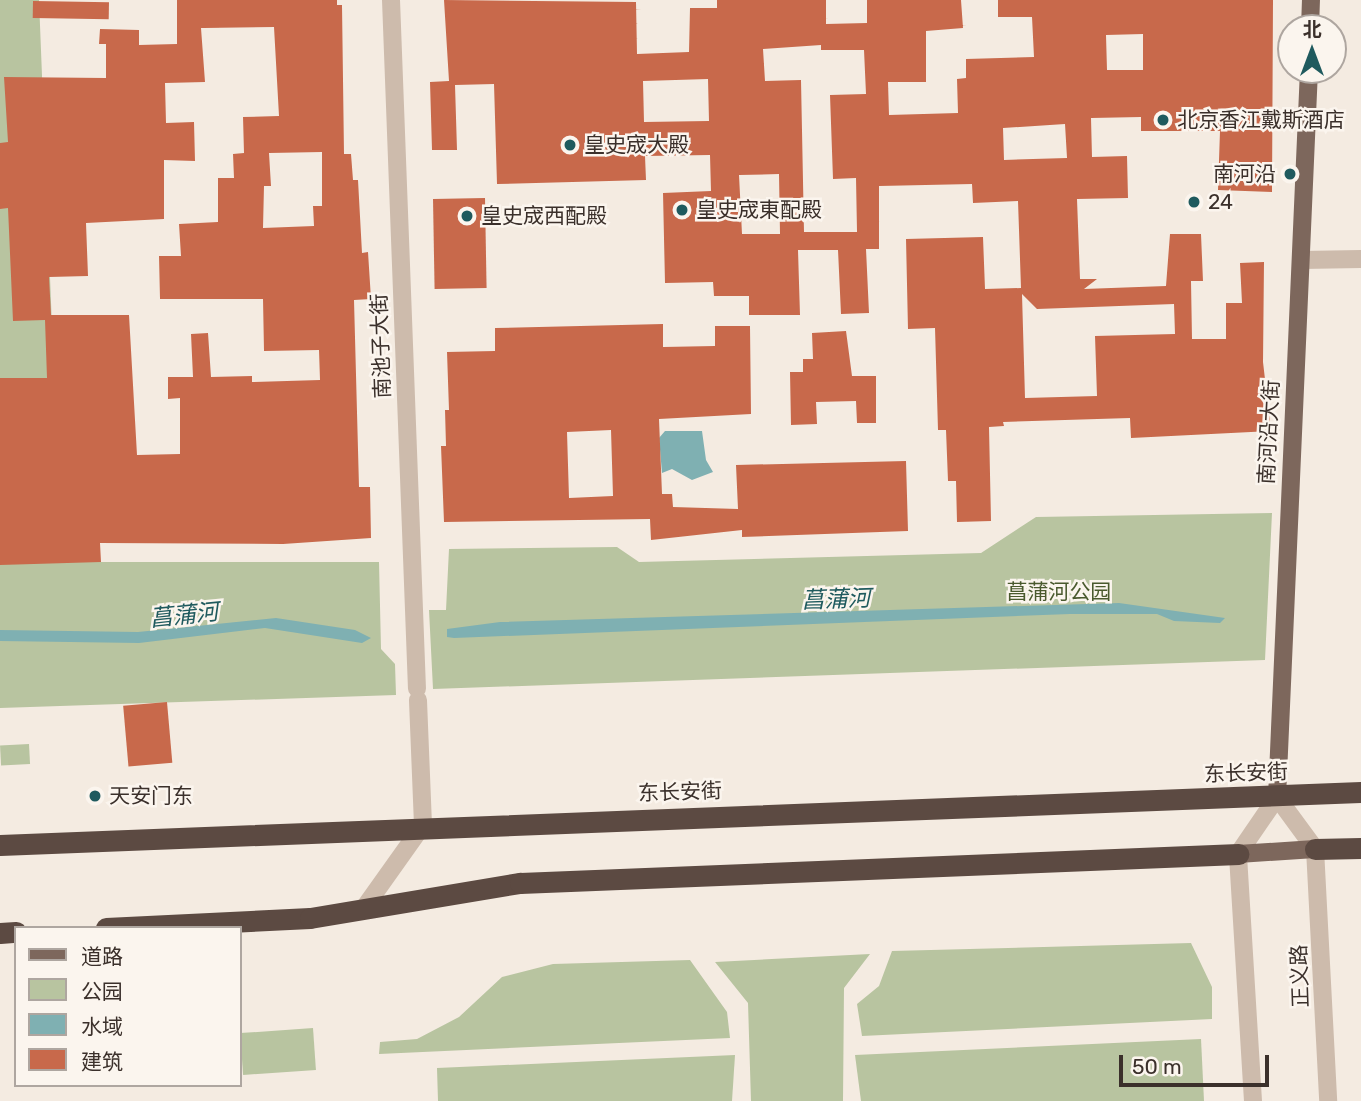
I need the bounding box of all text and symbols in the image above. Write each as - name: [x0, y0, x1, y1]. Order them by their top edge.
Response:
- north arrow: [1277, 14, 1347, 84]
- text: 北: [1302, 18, 1322, 41]
- place label: 北京香江戴斯酒店: [1177, 107, 1345, 133]
- marker: 北京香江戴斯酒店: [1155, 112, 1171, 128]
- place label: 皇史宬大殿: [584, 132, 689, 158]
- marker: 皇史宬大殿: [562, 137, 578, 153]
- place label: 南河沿: [1213, 161, 1276, 187]
- marker: 南河沿: [1282, 166, 1298, 182]
- place label: 24: [1208, 189, 1233, 215]
- marker: 24: [1186, 194, 1202, 210]
- place label: 皇史宬東配殿: [696, 197, 822, 223]
- marker: 皇史宬東配殿: [674, 202, 690, 218]
- place label: 皇史宬西配殿: [481, 203, 607, 229]
- marker: 皇史宬西配殿: [459, 208, 475, 224]
- street label: 南池子大街: [367, 293, 395, 399]
- street label: 南河沿大街: [1254, 379, 1284, 485]
- park label: 菖蒲河公园: [1007, 579, 1111, 605]
- water label: 菖蒲河: [801, 584, 871, 614]
- water label: 菖蒲河: [148, 598, 220, 632]
- street label: 东长安街: [1204, 759, 1288, 787]
- street label: 东长安街: [638, 778, 722, 806]
- place label: 天安门东: [109, 783, 193, 809]
- marker: 天安门东: [87, 788, 103, 804]
- legend: [14, 926, 242, 1087]
- text: 道路: [81, 944, 123, 969]
- street label: 正义路: [1286, 944, 1314, 1008]
- text: 公园: [81, 979, 123, 1004]
- text: 水域: [81, 1014, 123, 1039]
- scale bar: [1123, 1042, 1274, 1086]
- text: 建筑: [81, 1049, 123, 1074]
- text: 50 m: [1132, 1054, 1182, 1079]

